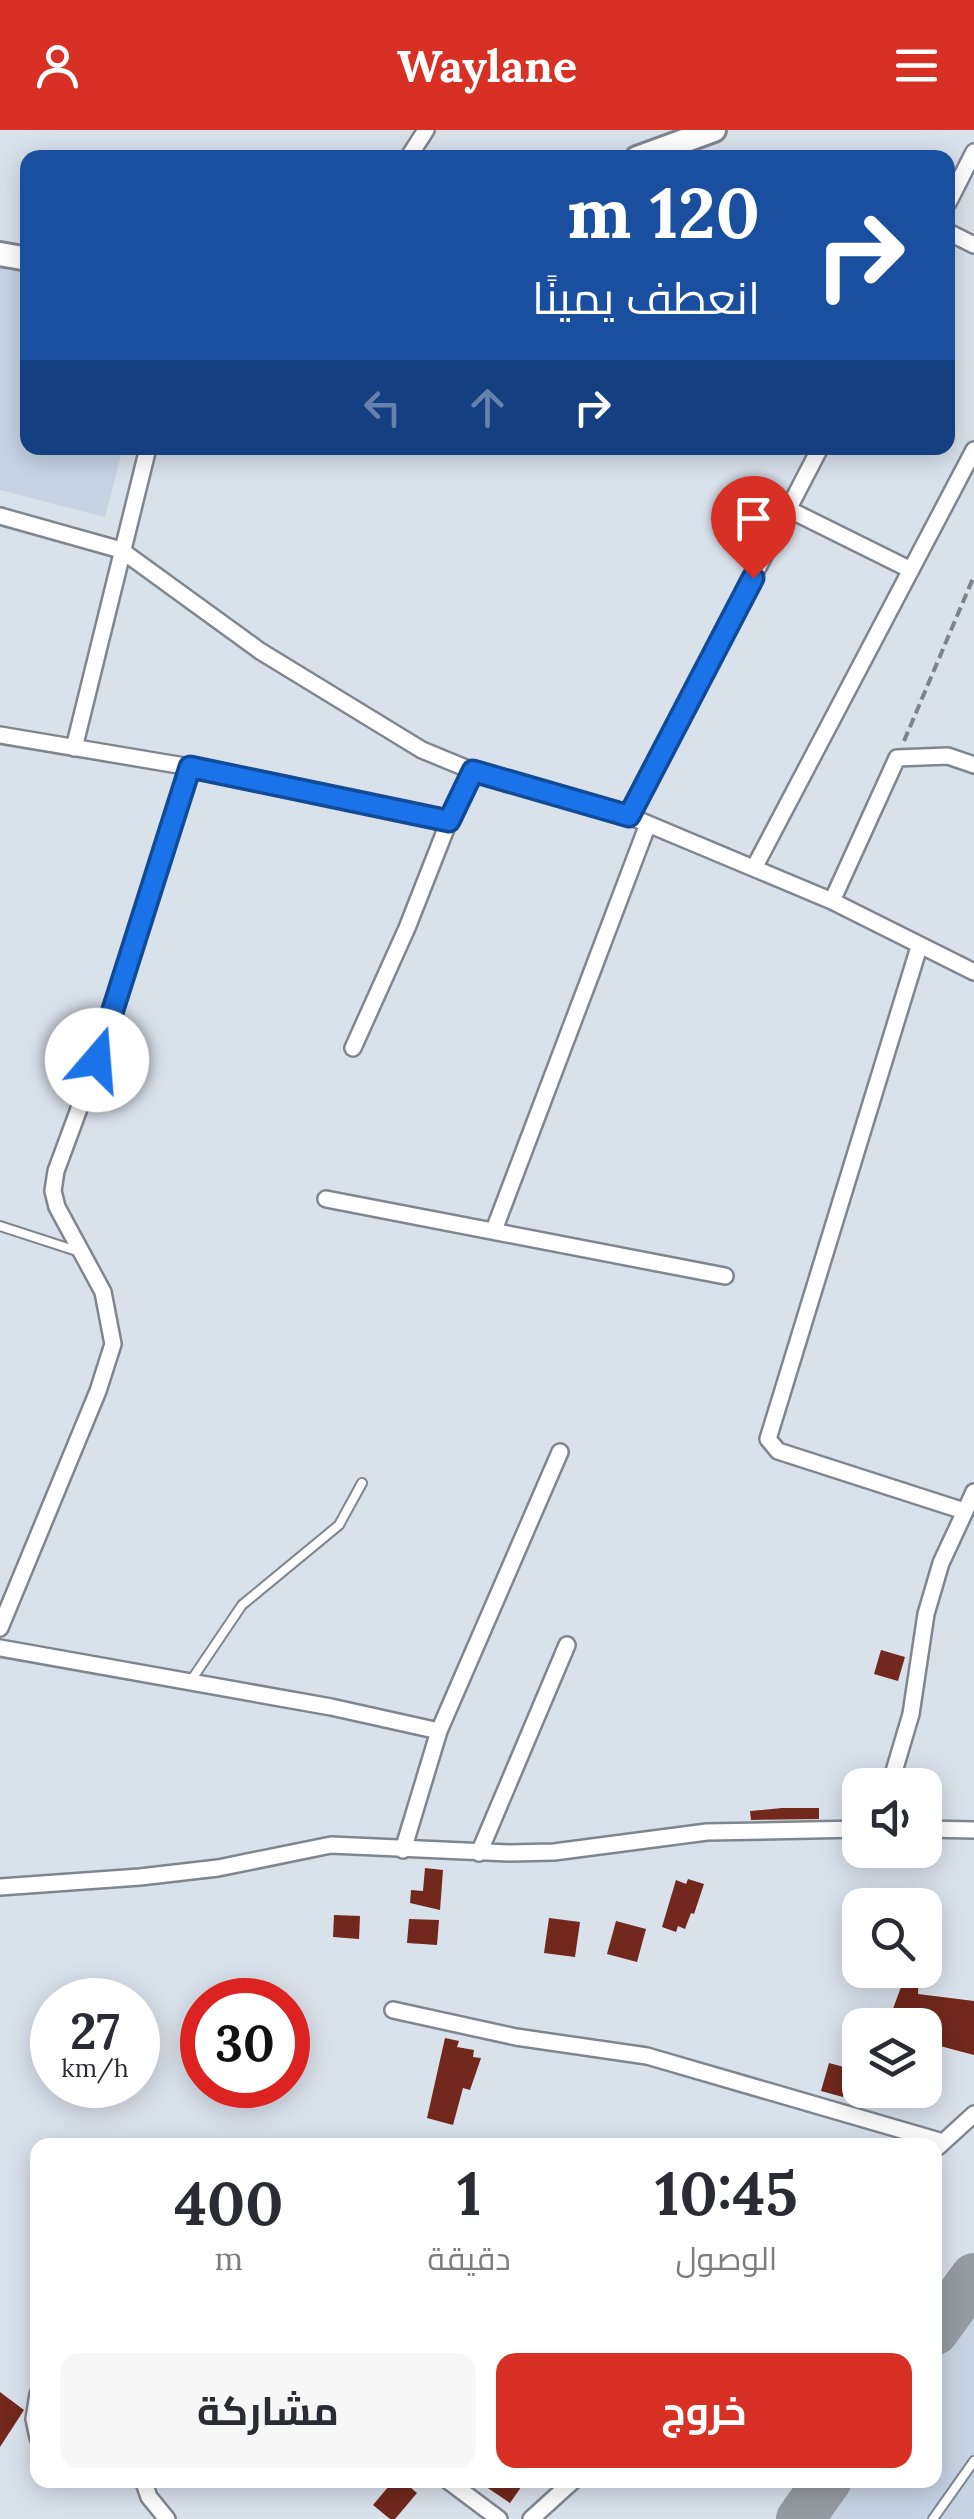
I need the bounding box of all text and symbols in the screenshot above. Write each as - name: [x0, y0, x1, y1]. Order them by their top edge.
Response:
- text: Waylane: [397, 37, 577, 94]
- icon: person: [30, 38, 85, 93]
- icon: menu: [889, 38, 944, 93]
- text: 120 m: [567, 168, 760, 257]
- icon: right: [795, 190, 925, 320]
- text: انعطف يمينًا: [532, 269, 760, 326]
- icon: left: [355, 380, 410, 435]
- icon: ahead: [460, 380, 515, 435]
- icon: right: [565, 380, 620, 435]
- pin: [711, 476, 796, 579]
- icon: arrive: [726, 491, 781, 546]
- position arrow: [45, 1008, 149, 1112]
- map controls: [842, 1768, 942, 2108]
- button: sound: [842, 1768, 942, 1868]
- button: search: [842, 1888, 942, 1988]
- speed limit sign: 30: [180, 1978, 310, 2108]
- text: 27: [70, 1999, 120, 2063]
- button: layers: [842, 2008, 942, 2108]
- text: km/h: [61, 2052, 129, 2084]
- text: 1: [457, 2155, 481, 2231]
- text: 10:45: [655, 2155, 798, 2231]
- text: 400: [174, 2165, 283, 2241]
- text: m: [214, 2238, 243, 2279]
- text: دقيقة: [428, 2238, 511, 2279]
- text: الوصول: [675, 2238, 777, 2279]
- button: مشاركة: [60, 2353, 476, 2468]
- button: خروج: [496, 2353, 912, 2468]

